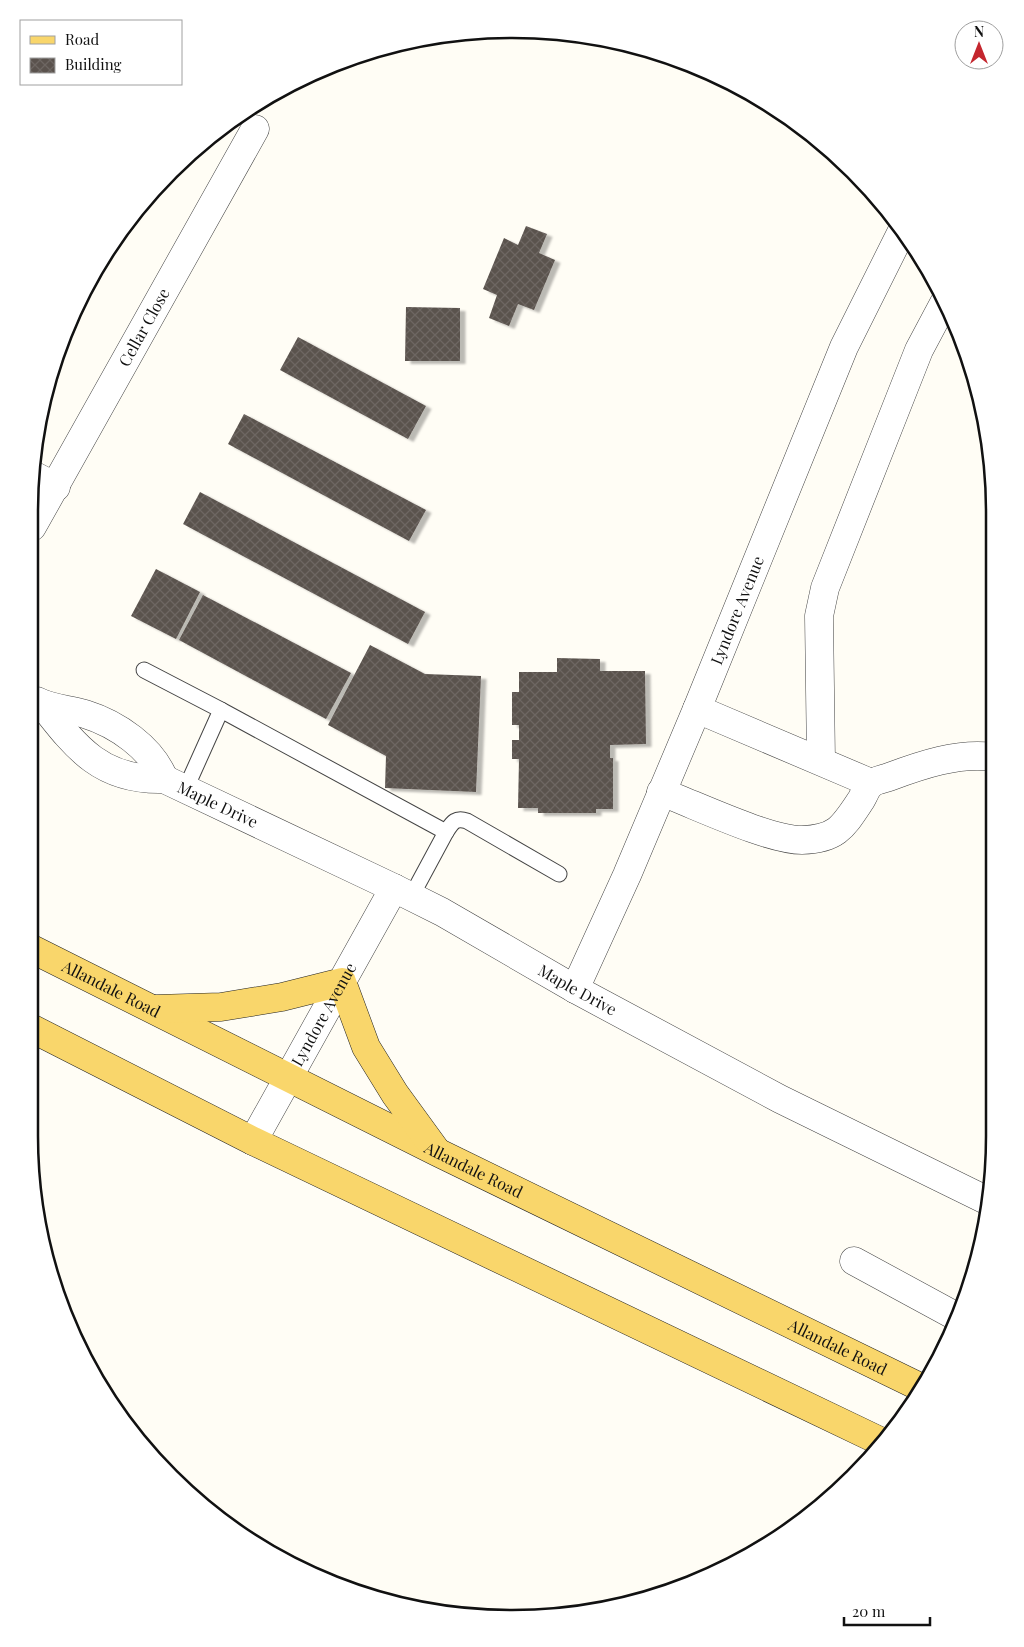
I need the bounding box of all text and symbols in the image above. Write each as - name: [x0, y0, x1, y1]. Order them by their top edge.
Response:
- legend: [20, 20, 182, 85]
- north arrow: [954, 20, 1004, 70]
- text: N: [974, 22, 984, 41]
- text: Road: [65, 29, 99, 49]
- text: Building: [65, 54, 122, 74]
- street label: Cellar Close: [113, 284, 174, 370]
- street label: Lyndore Avenue: [705, 553, 768, 668]
- street label: Maple Drive: [174, 776, 262, 832]
- street label: Allandale Road: [58, 955, 164, 1022]
- street label: Lyndore Avenue: [286, 959, 360, 1070]
- street label: Maple Drive: [535, 959, 621, 1020]
- street label: Allandale Road: [420, 1136, 527, 1202]
- street label: Allandale Road: [784, 1313, 891, 1379]
- scale bar: [844, 1594, 930, 1626]
- text: 20 m: [852, 1601, 886, 1621]

